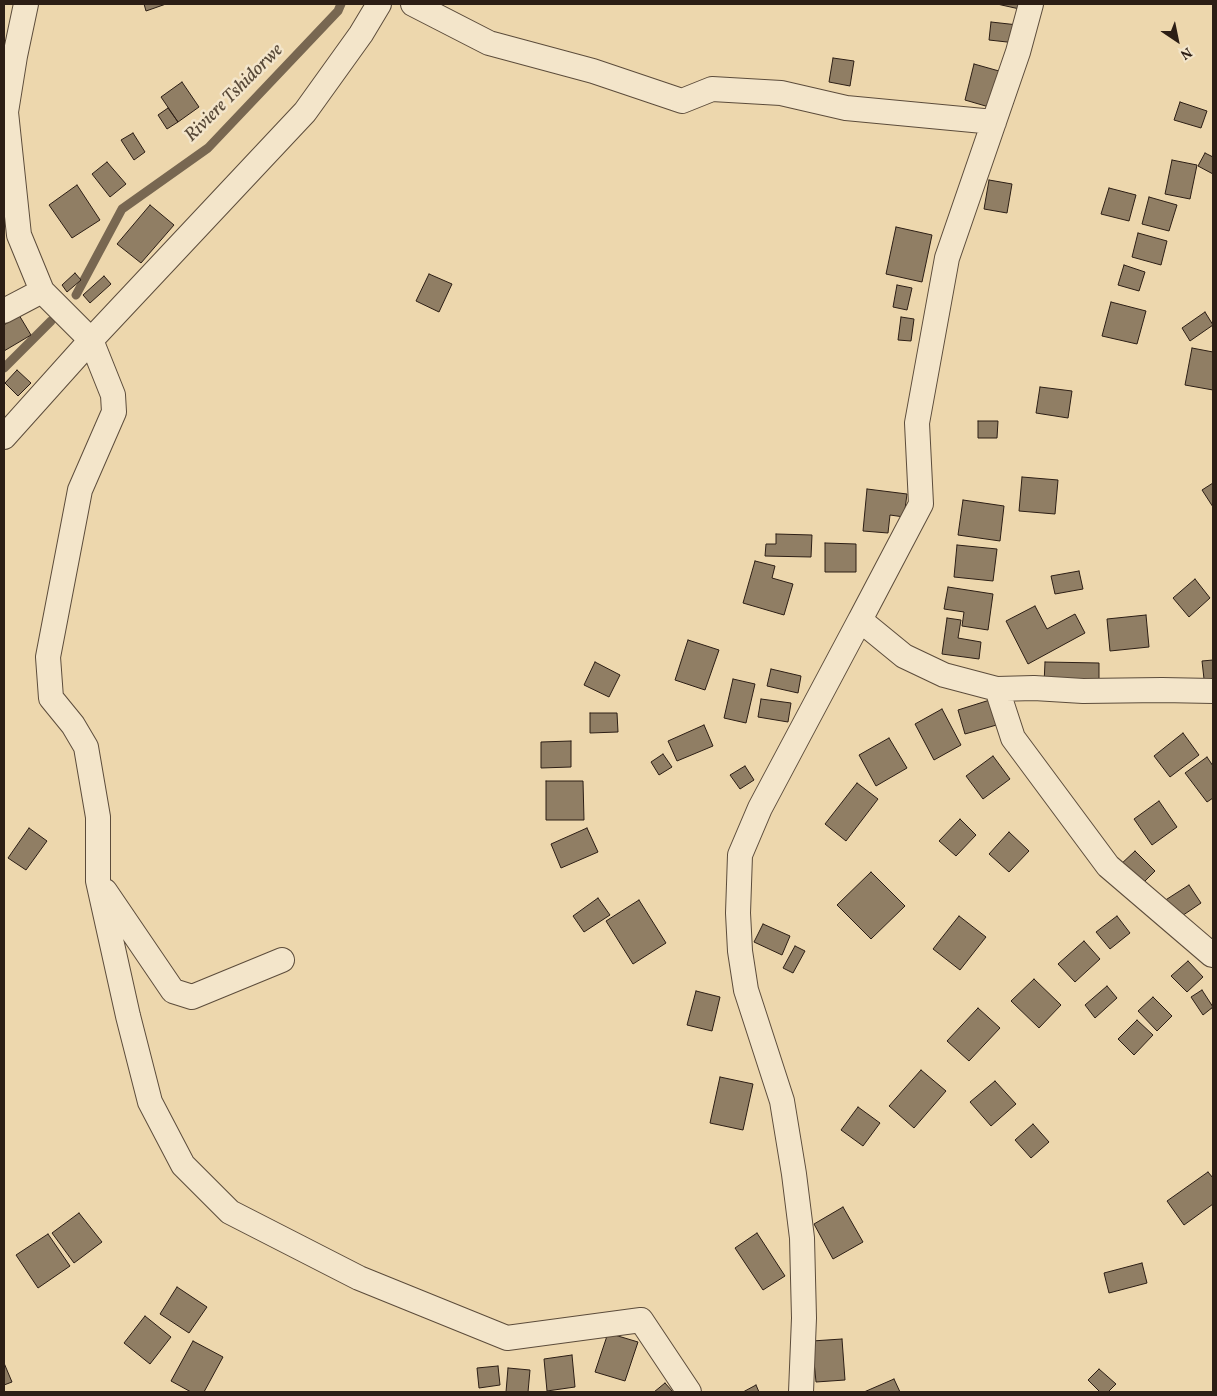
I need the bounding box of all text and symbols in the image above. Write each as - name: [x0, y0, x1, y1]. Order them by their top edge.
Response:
- north arrow: [1152, 15, 1202, 65]
- water label: Riviere Tshidorwe: [181, 40, 289, 148]
- text: N: [1176, 42, 1195, 64]

